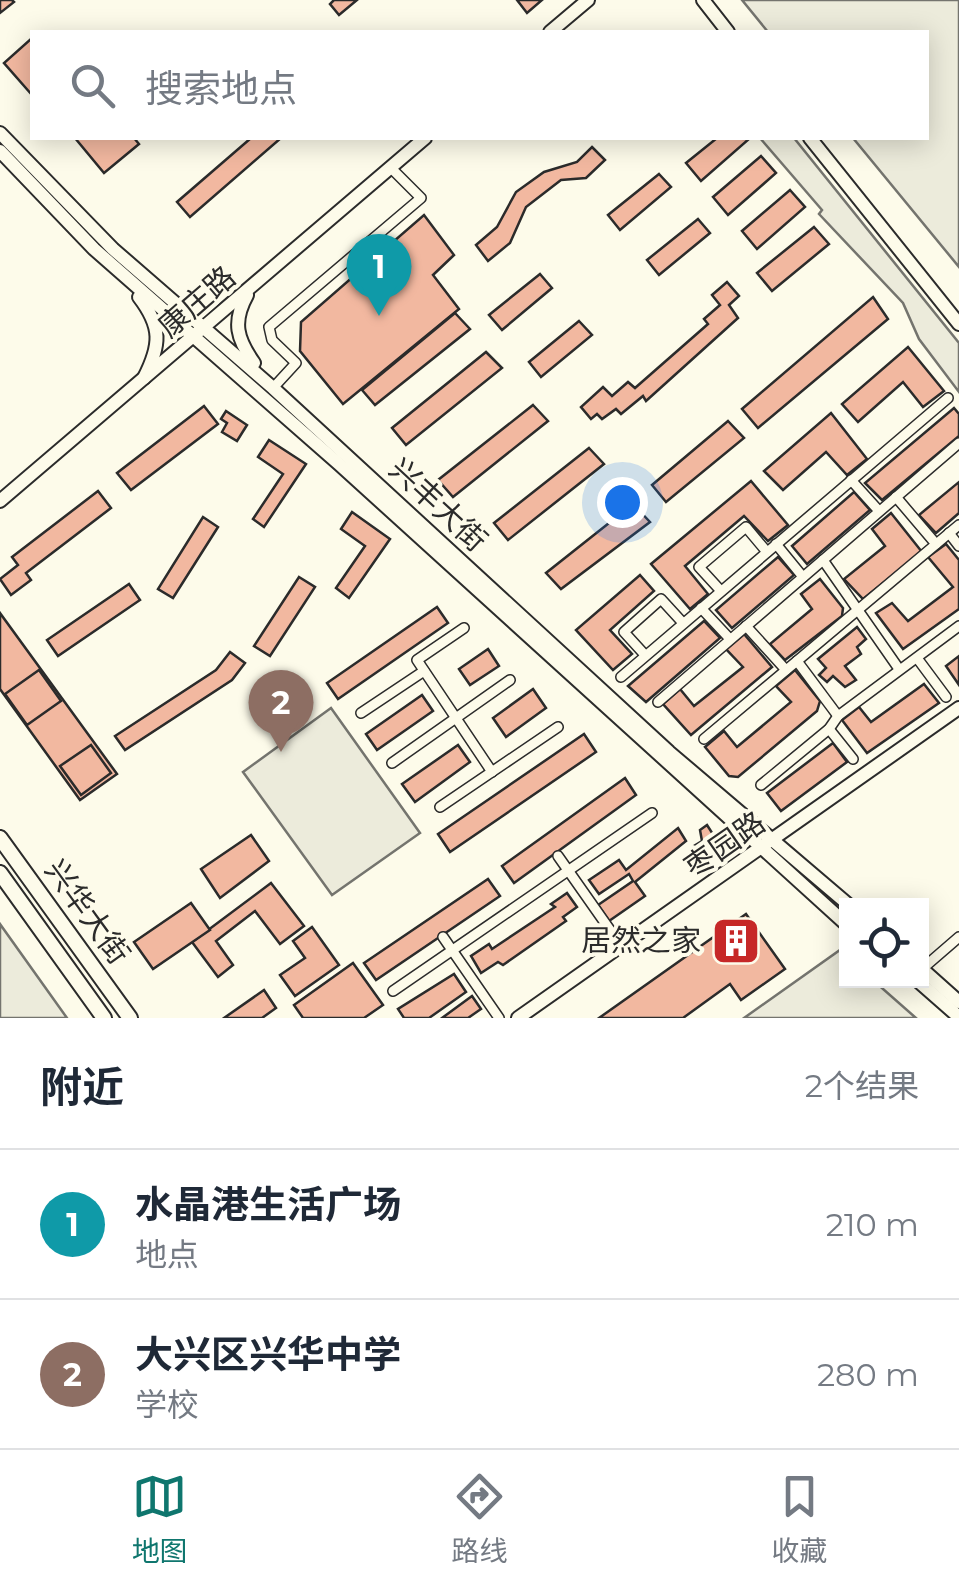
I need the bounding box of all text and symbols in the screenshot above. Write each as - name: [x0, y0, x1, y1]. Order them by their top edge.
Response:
- search box: [30, 30, 929, 140]
- icon: search: [65, 58, 120, 113]
- text: 搜索地点: [145, 65, 297, 112]
- pin: 1: [346, 234, 412, 316]
- street label: 康庄路: [151, 258, 243, 345]
- street label: 兴丰大街: [382, 450, 495, 559]
- your location: [597, 477, 648, 528]
- pin: 2: [248, 670, 314, 752]
- street label: 枣园路: [677, 804, 772, 886]
- street label: 兴华大街: [37, 852, 138, 971]
- map controls: [839, 898, 929, 988]
- button: locate: [839, 898, 929, 988]
- building icon: 居然之家: [710, 915, 762, 967]
- place label: 居然之家: [581, 922, 701, 959]
- text: 附近: [40, 1061, 124, 1113]
- text: 2个结果: [805, 1066, 919, 1105]
- text: 水晶港生活广场: [135, 1181, 401, 1228]
- text: 1: [66, 1205, 79, 1244]
- text: 210 m: [826, 1205, 919, 1244]
- text: 地点: [135, 1235, 199, 1274]
- text: 大兴区兴华中学: [135, 1331, 401, 1378]
- text: 2: [63, 1355, 82, 1394]
- text: 280 m: [817, 1355, 919, 1394]
- text: 学校: [135, 1385, 199, 1424]
- tab: 地图: [132, 1469, 188, 1569]
- tab: 路线: [451, 1469, 507, 1569]
- tab: 收藏: [771, 1469, 827, 1569]

